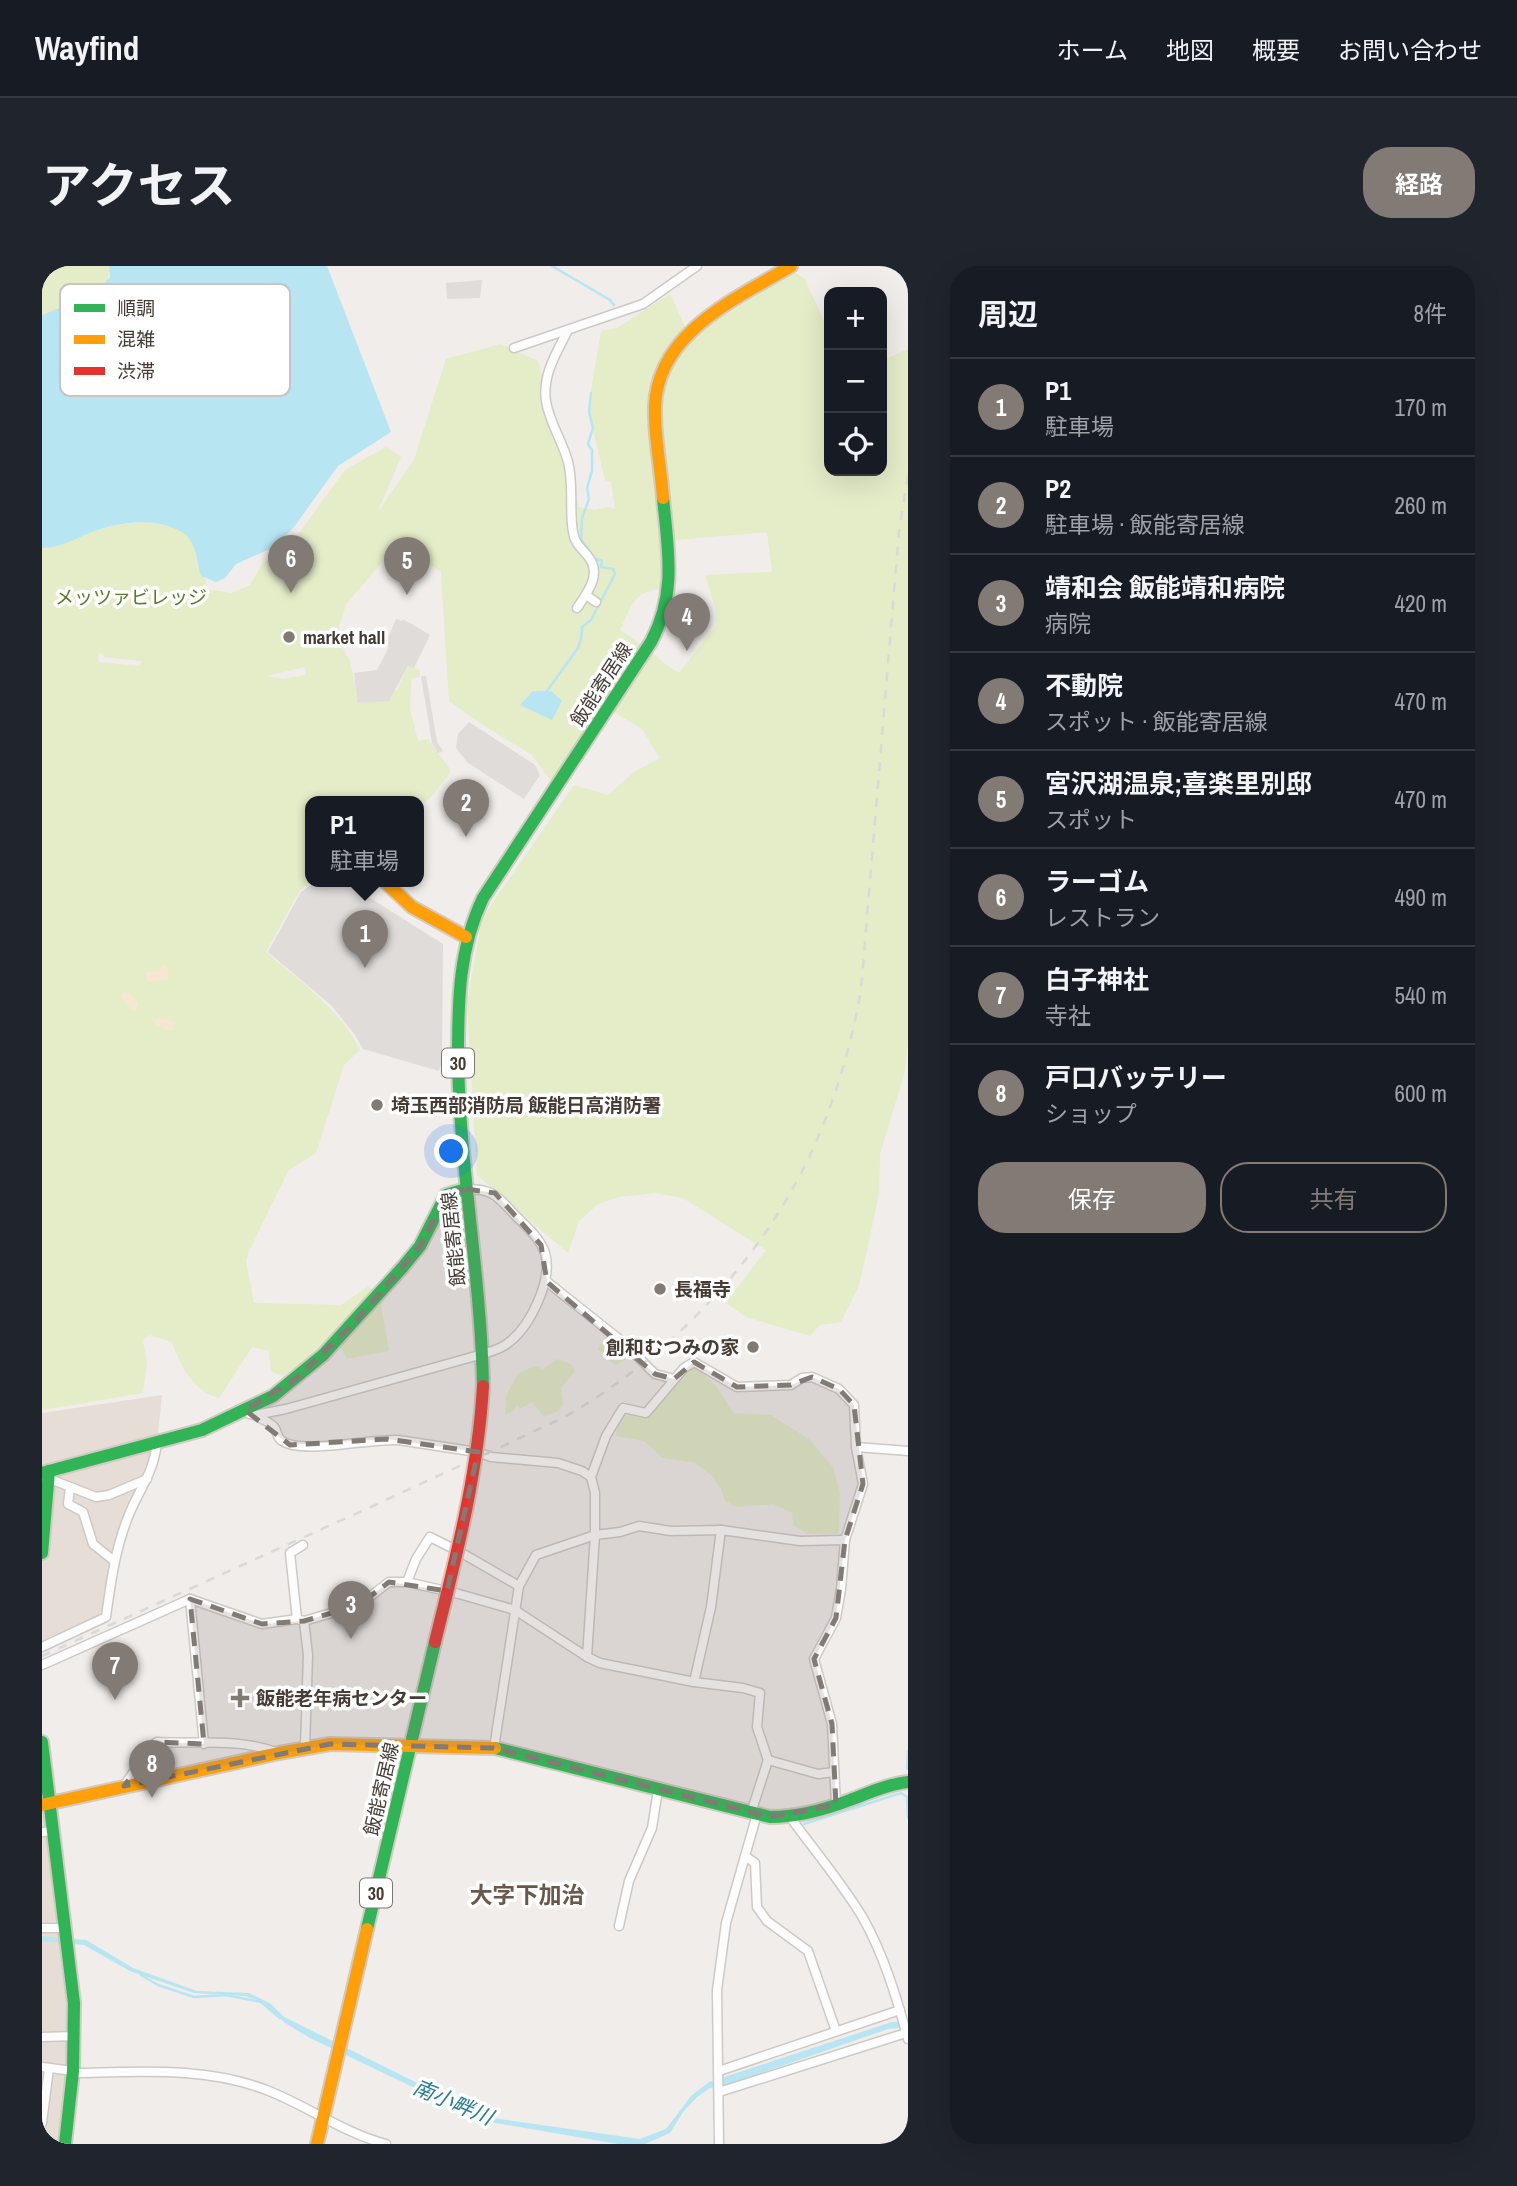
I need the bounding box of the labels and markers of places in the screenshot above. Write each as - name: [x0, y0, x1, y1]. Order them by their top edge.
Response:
- pin: 6: [268, 535, 314, 593]
- pin: 5: [384, 537, 430, 595]
- pin: 4: [664, 593, 710, 651]
- place label: market hall: [303, 624, 385, 650]
- marker: market hall: [281, 629, 297, 645]
- pin: 2: [443, 779, 489, 837]
- pin: 1: [342, 910, 388, 968]
- place label: 埼玉西部消防局 飯能日高消防署: [391, 1092, 661, 1118]
- marker: 埼玉西部消防局 飯能日高消防署: [369, 1097, 385, 1113]
- place label: 長福寺: [674, 1276, 731, 1302]
- marker: 長福寺: [652, 1281, 668, 1297]
- place label: 創和むつみの家: [606, 1334, 739, 1360]
- marker: 創和むつみの家: [745, 1339, 761, 1355]
- pin: 3: [328, 1581, 374, 1639]
- pin: 7: [92, 1642, 138, 1700]
- place label: 飯能老年病センター: [256, 1685, 427, 1711]
- marker: 飯能老年病センター: [230, 1688, 250, 1708]
- pin: 8: [129, 1740, 175, 1798]

